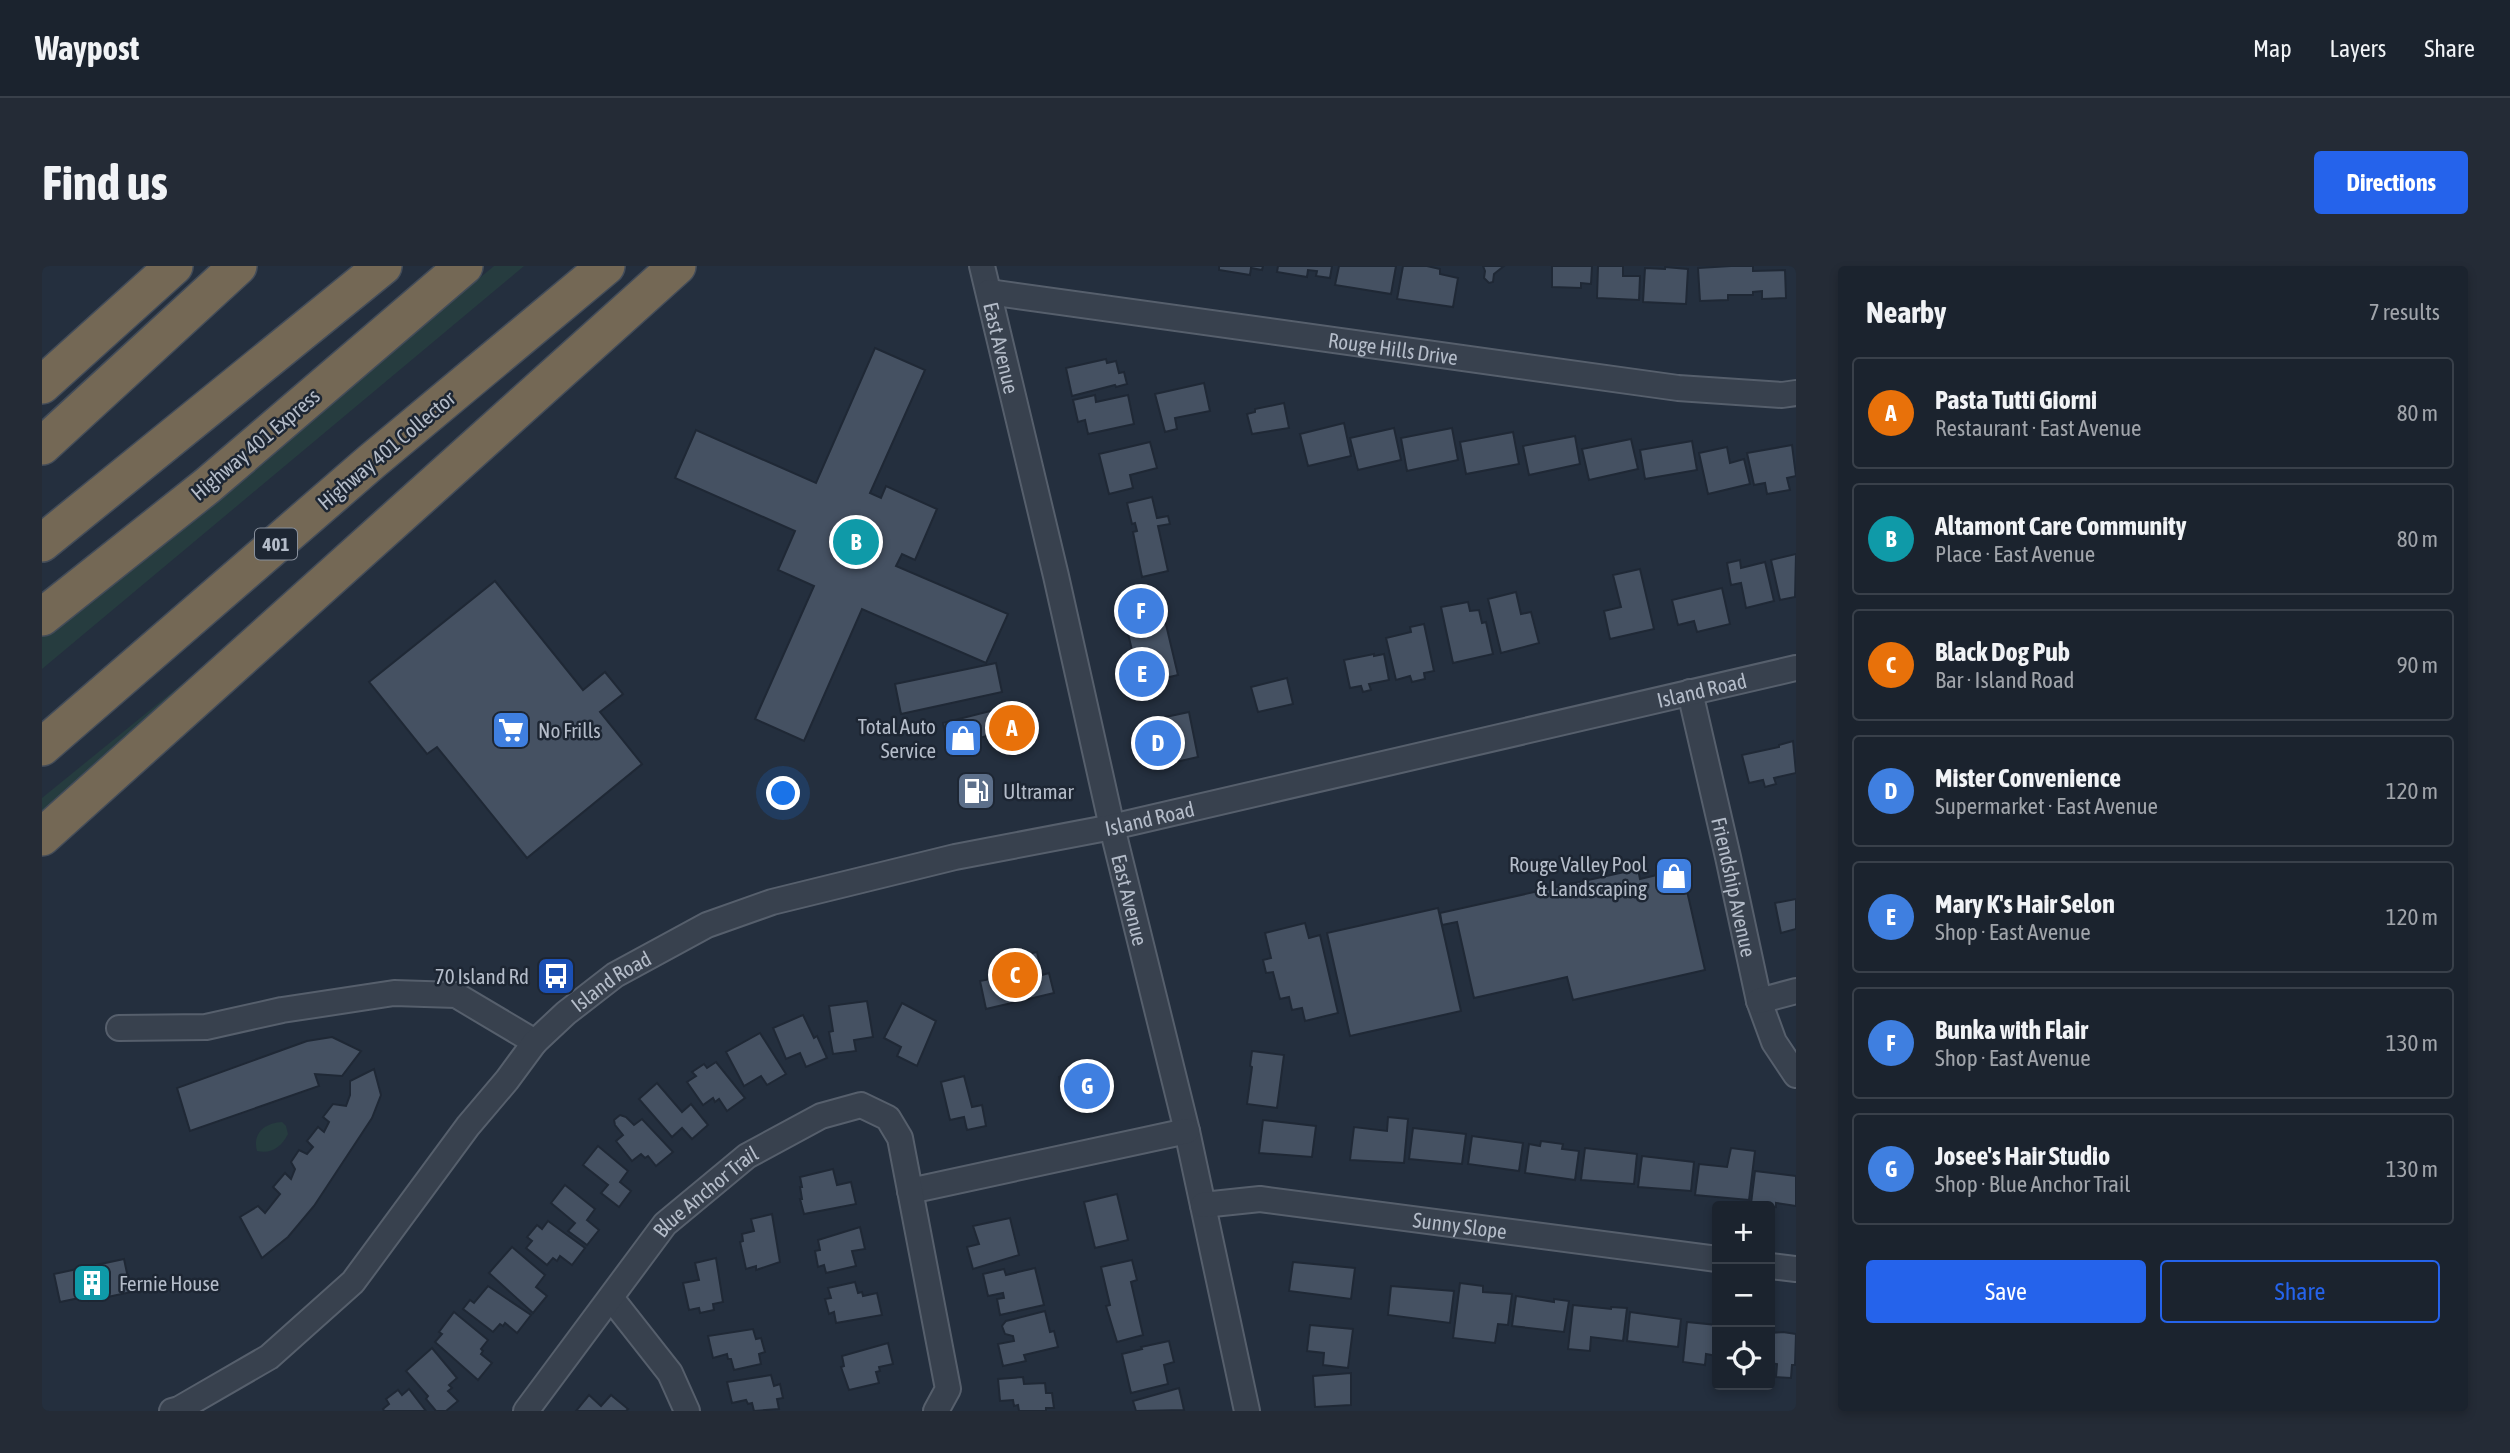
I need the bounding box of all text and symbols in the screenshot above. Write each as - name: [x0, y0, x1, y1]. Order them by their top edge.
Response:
- text: Waypost: [35, 29, 139, 67]
- text: Map: [2253, 35, 2292, 62]
- text: Layers: [2330, 35, 2386, 62]
- text: Share: [2424, 35, 2475, 62]
- button: Directions: [2314, 151, 2468, 214]
- text: Find us: [42, 154, 168, 210]
- text: Nearby: [1866, 295, 1946, 329]
- text: 7 results: [2369, 299, 2440, 325]
- street label: East Avenue: [979, 300, 1024, 396]
- street label: Rouge Hills Drive: [1327, 327, 1460, 369]
- street label: Highway 401 Express: [186, 383, 324, 505]
- street label: Highway 401 Collector: [313, 385, 460, 514]
- text: Pasta Tutti Giorni: [1935, 385, 2097, 415]
- text: A: [1885, 400, 1897, 426]
- text: 80 m: [2397, 400, 2438, 426]
- text: Restaurant · East Avenue: [1935, 415, 2142, 441]
- text: Altamont Care Community: [1935, 511, 2186, 541]
- pin: B: [833, 516, 879, 568]
- text: B: [1886, 526, 1896, 552]
- text: 80 m: [2397, 526, 2438, 552]
- road number: 401: [255, 528, 297, 560]
- text: Place · East Avenue: [1935, 541, 2095, 567]
- pin: F: [1118, 585, 1164, 637]
- text: Black Dog Pub: [1935, 637, 2070, 667]
- pin: E: [1119, 648, 1165, 700]
- text: C: [1886, 652, 1896, 678]
- text: 90 m: [2397, 652, 2438, 678]
- text: Bar · Island Road: [1935, 667, 2075, 693]
- street label: Island Road: [1655, 668, 1749, 712]
- pin: A: [989, 702, 1035, 754]
- supermarket icon: No Frills: [490, 709, 532, 751]
- place label: Total Auto Service: [858, 714, 936, 762]
- shop icon: Total Auto Service: [942, 717, 984, 759]
- pin: D: [1135, 717, 1181, 769]
- place label: No Frills: [538, 718, 601, 742]
- text: Mister Convenience: [1935, 763, 2121, 793]
- fuel station icon: Ultramar: [955, 770, 997, 812]
- your location: [766, 776, 800, 810]
- text: D: [1885, 778, 1897, 804]
- text: 120 m: [2386, 778, 2438, 804]
- place label: Ultramar: [1003, 779, 1074, 803]
- text: Supermarket · East Avenue: [1935, 793, 2158, 819]
- street label: Island Road: [1103, 796, 1197, 840]
- street label: Friendship Avenue: [1707, 815, 1761, 959]
- street label: East Avenue: [1107, 852, 1153, 948]
- place label: Rouge Valley Pool & Landscaping: [1509, 852, 1647, 900]
- shop icon: Rouge Valley Pool & Landscaping: [1653, 855, 1695, 897]
- text: Mary K's Hair Selon: [1935, 889, 2115, 919]
- text: E: [1886, 904, 1896, 930]
- text: 120 m: [2386, 904, 2438, 930]
- text: Shop · East Avenue: [1935, 919, 2091, 945]
- street label: Island Road: [566, 946, 655, 1017]
- pin: C: [992, 949, 1038, 1001]
- bus stop icon: 70 Island Rd: [535, 955, 577, 997]
- place label: 70 Island Rd: [435, 964, 529, 988]
- text: Bunka with Flair: [1935, 1015, 2088, 1045]
- text: F: [1886, 1030, 1896, 1056]
- text: 130 m: [2386, 1030, 2438, 1056]
- text: Shop · East Avenue: [1935, 1045, 2091, 1071]
- pin: G: [1064, 1060, 1110, 1112]
- street label: Blue Anchor Trail: [648, 1140, 762, 1241]
- text: Josee's Hair Studio: [1935, 1141, 2110, 1171]
- text: G: [1885, 1156, 1897, 1182]
- text: 130 m: [2386, 1156, 2438, 1182]
- text: Shop · Blue Anchor Trail: [1935, 1171, 2130, 1197]
- map controls: [1712, 1201, 1775, 1390]
- button: +: [1712, 1201, 1775, 1264]
- street label: Sunny Slope: [1412, 1207, 1508, 1243]
- button: Save: [1866, 1260, 2146, 1323]
- button: Share: [2160, 1260, 2440, 1323]
- building icon: Fernie House: [71, 1262, 113, 1304]
- button: −: [1712, 1264, 1775, 1327]
- place label: Fernie House: [119, 1271, 219, 1295]
- button: locate: [1712, 1327, 1775, 1390]

